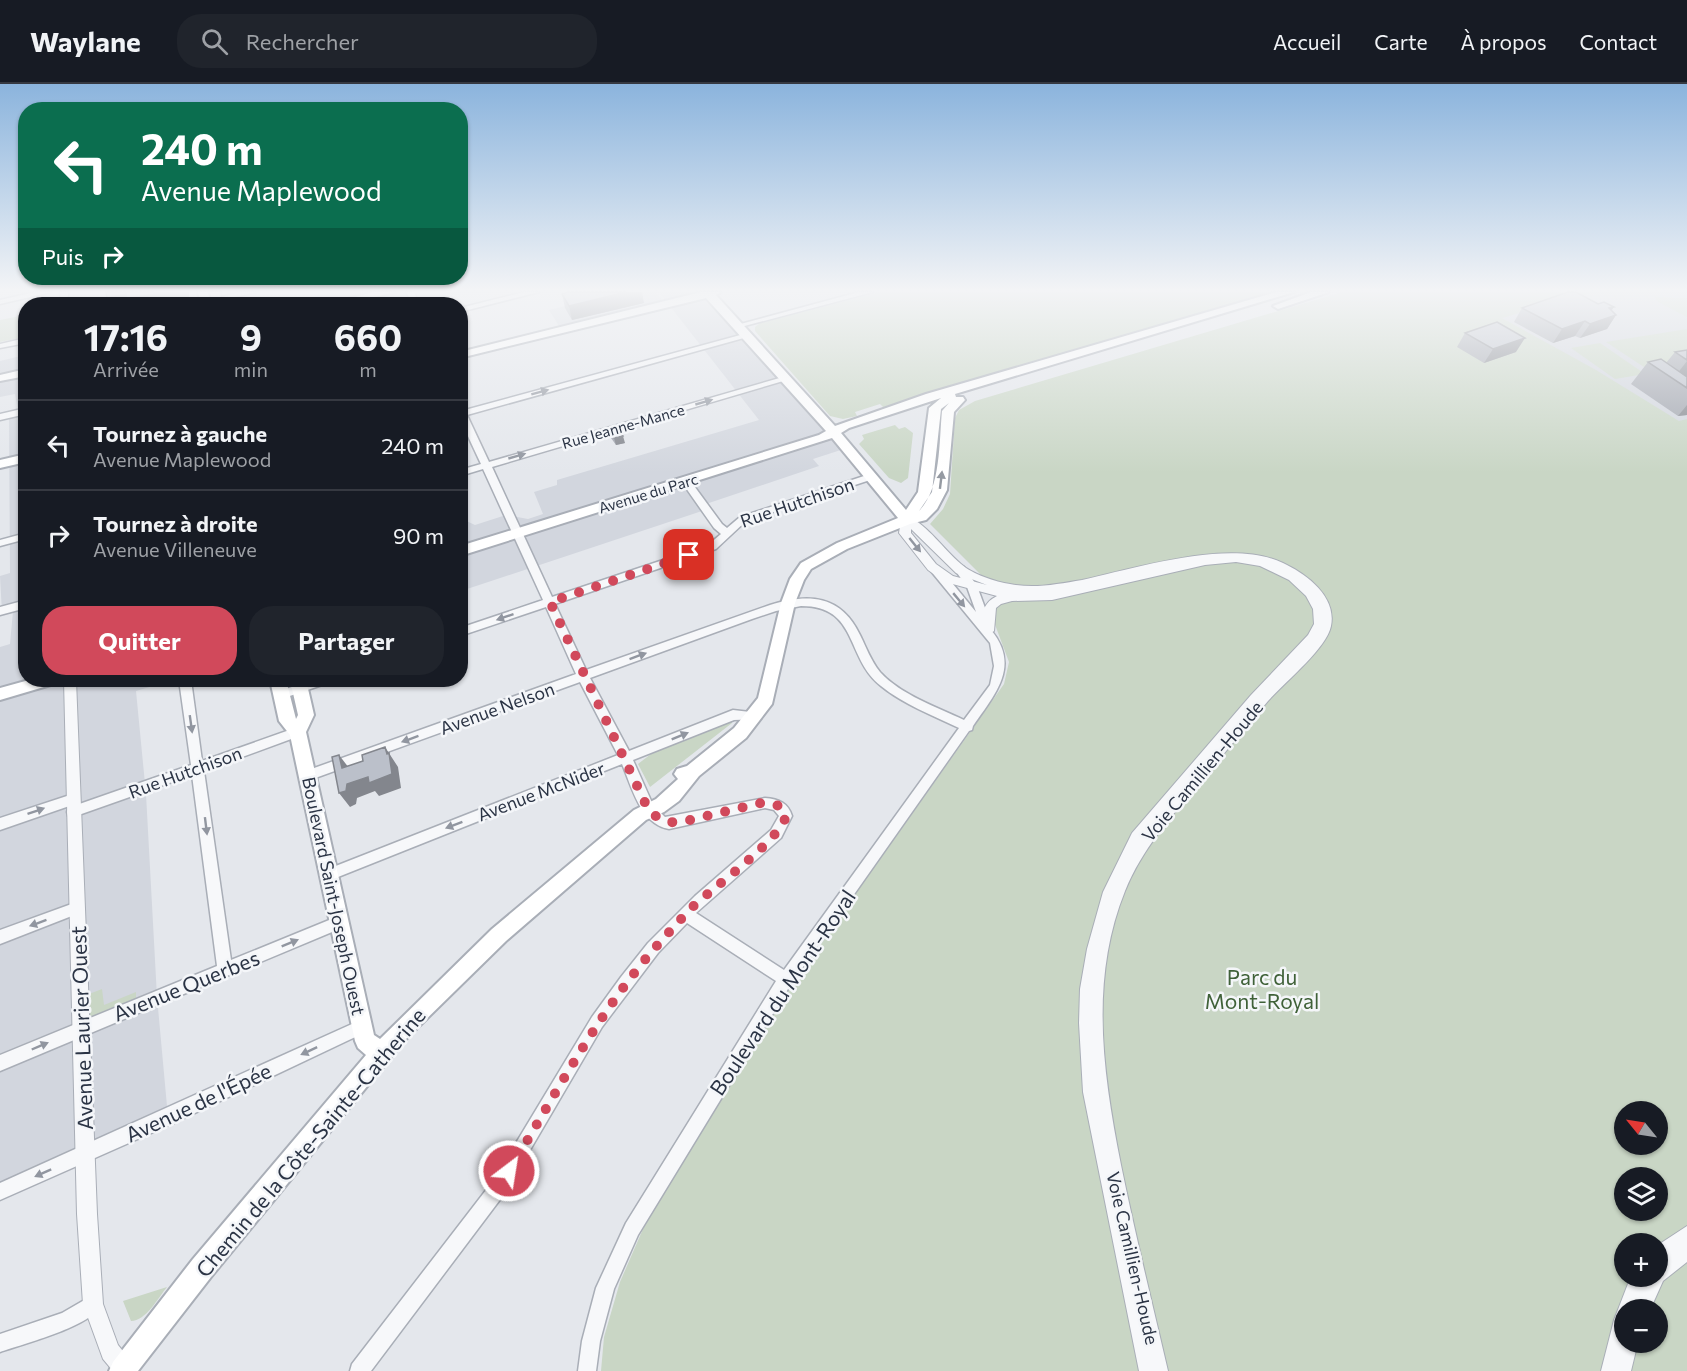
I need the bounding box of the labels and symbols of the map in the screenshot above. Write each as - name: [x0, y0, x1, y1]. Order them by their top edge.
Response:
- one-way arrow: [531, 387, 549, 396]
- one-way arrow: [695, 397, 713, 406]
- street label: Rue Jeanne-Mance: [560, 400, 686, 452]
- one-way arrow: [508, 451, 526, 460]
- street label: Avenue du Parc: [596, 469, 700, 517]
- one-way arrow: [936, 471, 946, 490]
- street label: Rue Hutchison: [737, 472, 857, 532]
- pin: [663, 529, 714, 580]
- one-way arrow: [908, 537, 921, 553]
- one-way arrow: [952, 592, 965, 607]
- one-way arrow: [496, 613, 514, 622]
- one-way arrow: [629, 651, 647, 661]
- street label: Avenue Nelson: [437, 677, 557, 739]
- street label: Voie Camillien-Houde: [1137, 696, 1267, 846]
- one-way arrow: [187, 714, 196, 733]
- one-way arrow: [671, 731, 689, 740]
- one-way arrow: [401, 735, 419, 744]
- street label: Rue Hutchison: [125, 741, 245, 803]
- street label: Avenue McNider: [474, 757, 608, 825]
- street label: Boulevard Saint-Joseph Ouest: [298, 775, 370, 1017]
- one-way arrow: [27, 806, 45, 816]
- one-way arrow: [201, 817, 211, 836]
- one-way arrow: [445, 821, 463, 831]
- street label: Boulevard du Mont-Royal: [704, 885, 860, 1099]
- one-way arrow: [29, 918, 47, 928]
- street label: Avenue Laurier Ouest: [65, 926, 97, 1130]
- one-way arrow: [281, 938, 299, 948]
- street label: Avenue Querbes: [109, 944, 263, 1026]
- park label: Parc du Mont-Royal: [1205, 964, 1319, 1013]
- street label: Chemin de la Côte-Sainte-Catherine: [190, 1003, 430, 1281]
- one-way arrow: [31, 1041, 49, 1050]
- one-way arrow: [301, 1046, 318, 1055]
- street label: Avenue de l'Épée: [121, 1057, 275, 1147]
- north arrow: [1614, 1101, 1668, 1155]
- position arrow: [477, 1139, 541, 1203]
- one-way arrow: [34, 1168, 51, 1177]
- street label: Voie Camillien-Houde: [1102, 1169, 1164, 1347]

